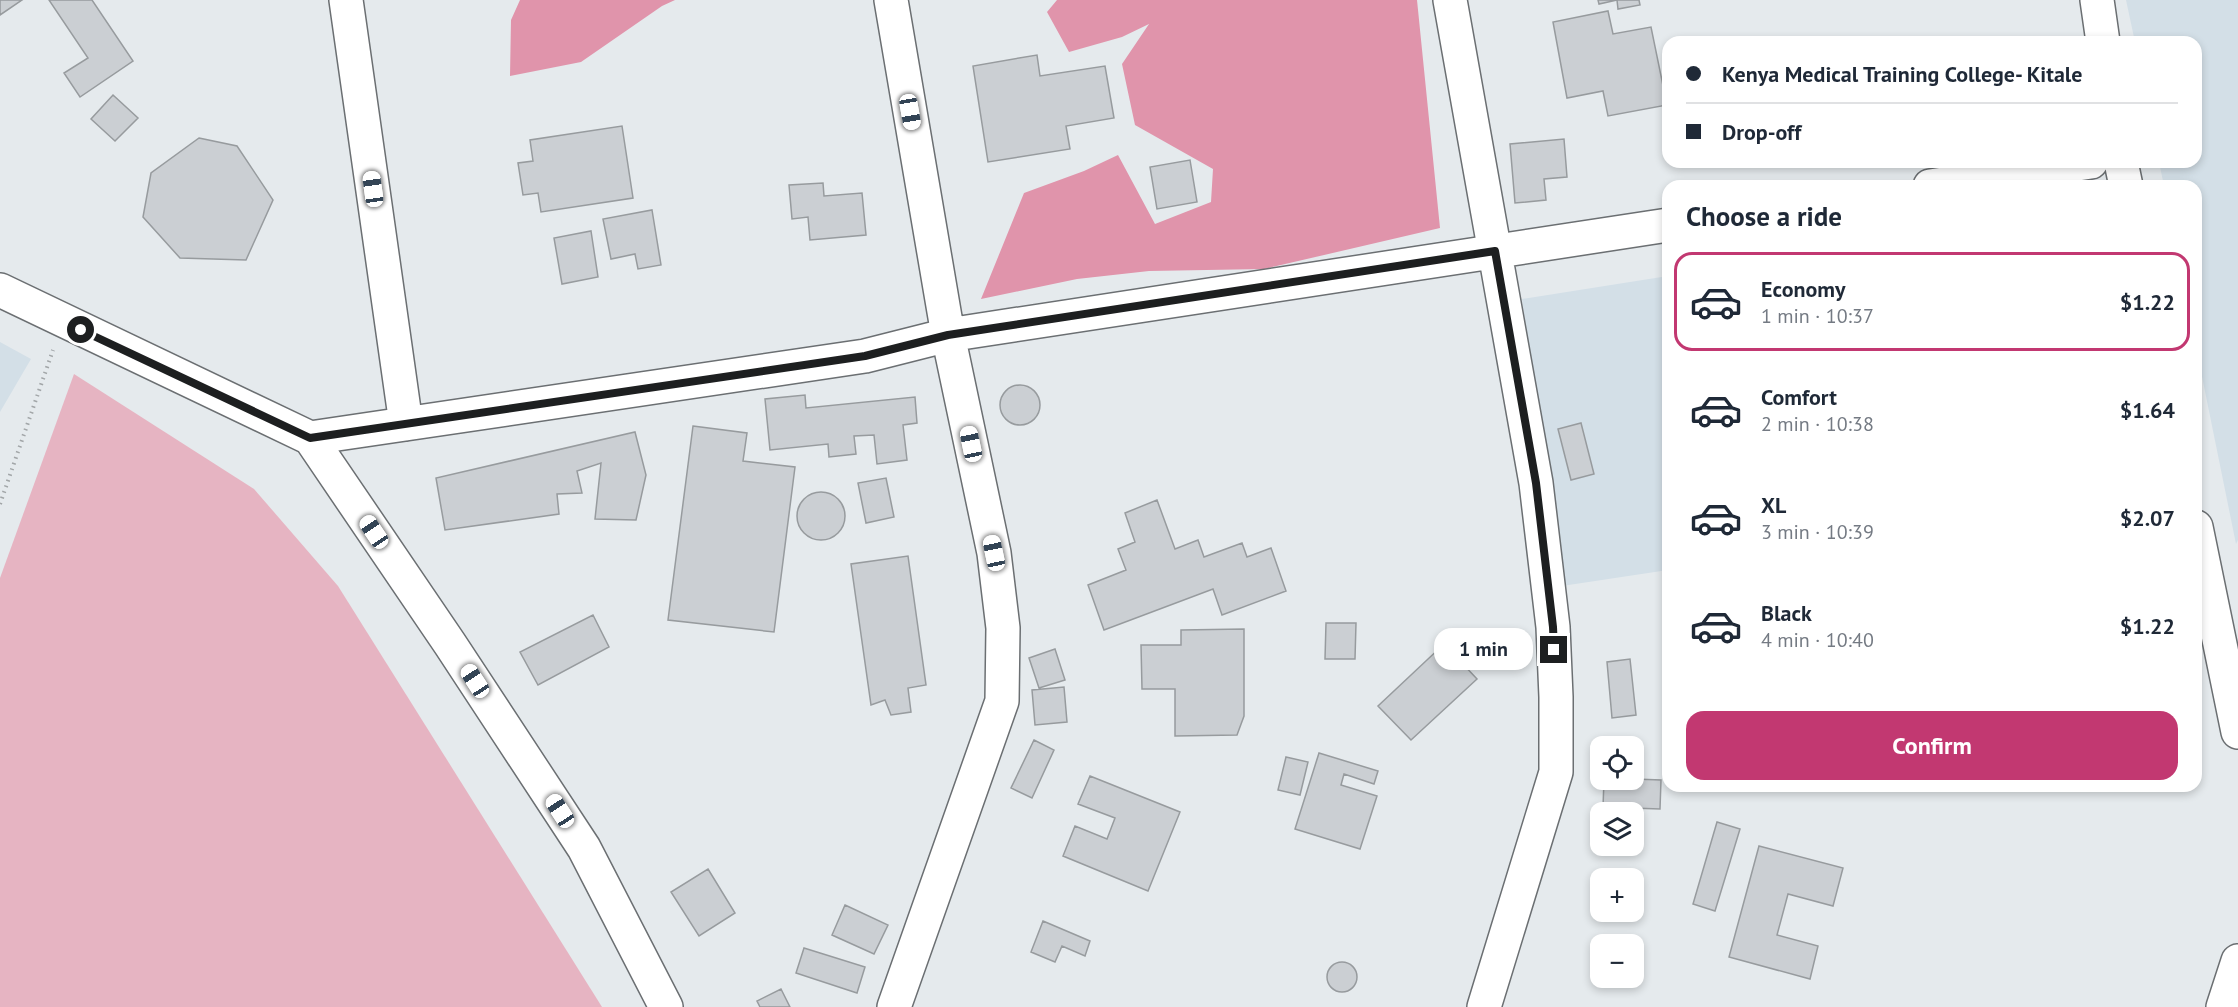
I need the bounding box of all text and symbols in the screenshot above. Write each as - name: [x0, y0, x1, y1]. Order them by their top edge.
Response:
- text: Kenya Medical Training College- Kitale: [1722, 60, 2083, 88]
- car: [898, 93, 922, 131]
- text: Drop-off: [1722, 118, 1801, 146]
- car: [362, 170, 384, 208]
- text: Choose a ride: [1686, 199, 1842, 233]
- icon: car: [1689, 275, 1743, 329]
- text: Economy: [1761, 275, 1845, 303]
- text: $1.22: [2120, 288, 2175, 316]
- text: 1 min · 10:37: [1761, 303, 1874, 329]
- route start: [67, 316, 94, 343]
- icon: car: [1689, 383, 1743, 437]
- text: Comfort: [1761, 383, 1837, 411]
- text: $1.64: [2120, 396, 2175, 424]
- text: 2 min · 10:38: [1761, 411, 1874, 437]
- car: [958, 425, 984, 463]
- icon: car: [1689, 491, 1743, 545]
- text: XL: [1761, 491, 1786, 519]
- text: $2.07: [2120, 504, 2175, 532]
- car: [356, 512, 392, 552]
- text: 3 min · 10:39: [1761, 519, 1874, 545]
- car: [981, 534, 1007, 572]
- icon: car: [1689, 599, 1743, 653]
- text: Black: [1761, 599, 1812, 627]
- text: $1.22: [2120, 612, 2175, 640]
- text: 4 min · 10:40: [1761, 627, 1874, 653]
- callout: 1 min: [1434, 629, 1533, 671]
- text: 1 min: [1459, 636, 1508, 662]
- route end: [1540, 636, 1567, 663]
- car: [458, 661, 492, 701]
- button: Confirm: [1686, 711, 2178, 780]
- map controls: [1590, 736, 1644, 988]
- button: locate: [1590, 736, 1644, 790]
- car: [543, 791, 577, 831]
- button: layers: [1590, 802, 1644, 856]
- button: +: [1590, 868, 1644, 922]
- button: −: [1590, 934, 1644, 988]

